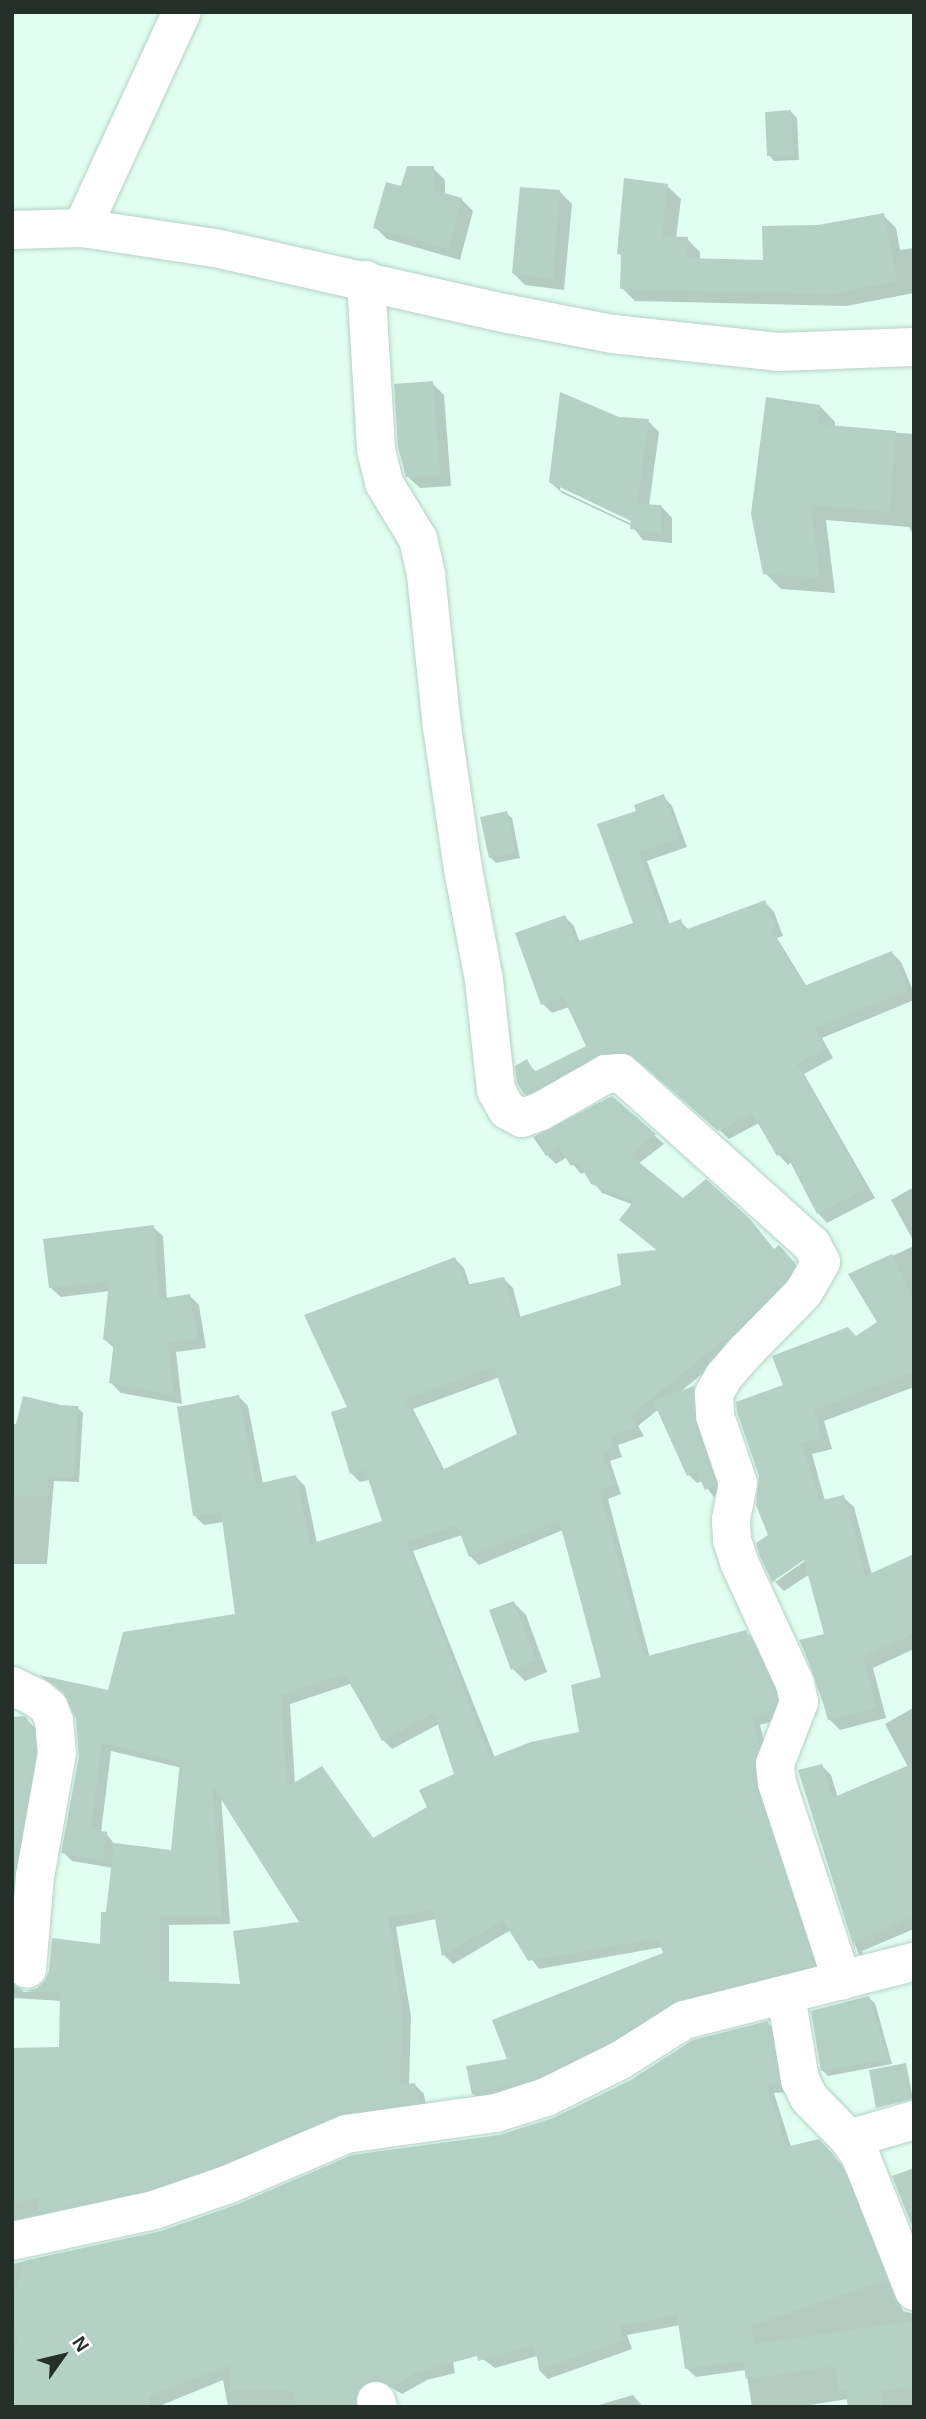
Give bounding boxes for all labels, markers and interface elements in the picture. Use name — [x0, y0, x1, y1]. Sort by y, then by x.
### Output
north arrow — [28, 2321, 98, 2391]
text: N — [68, 2332, 93, 2356]

